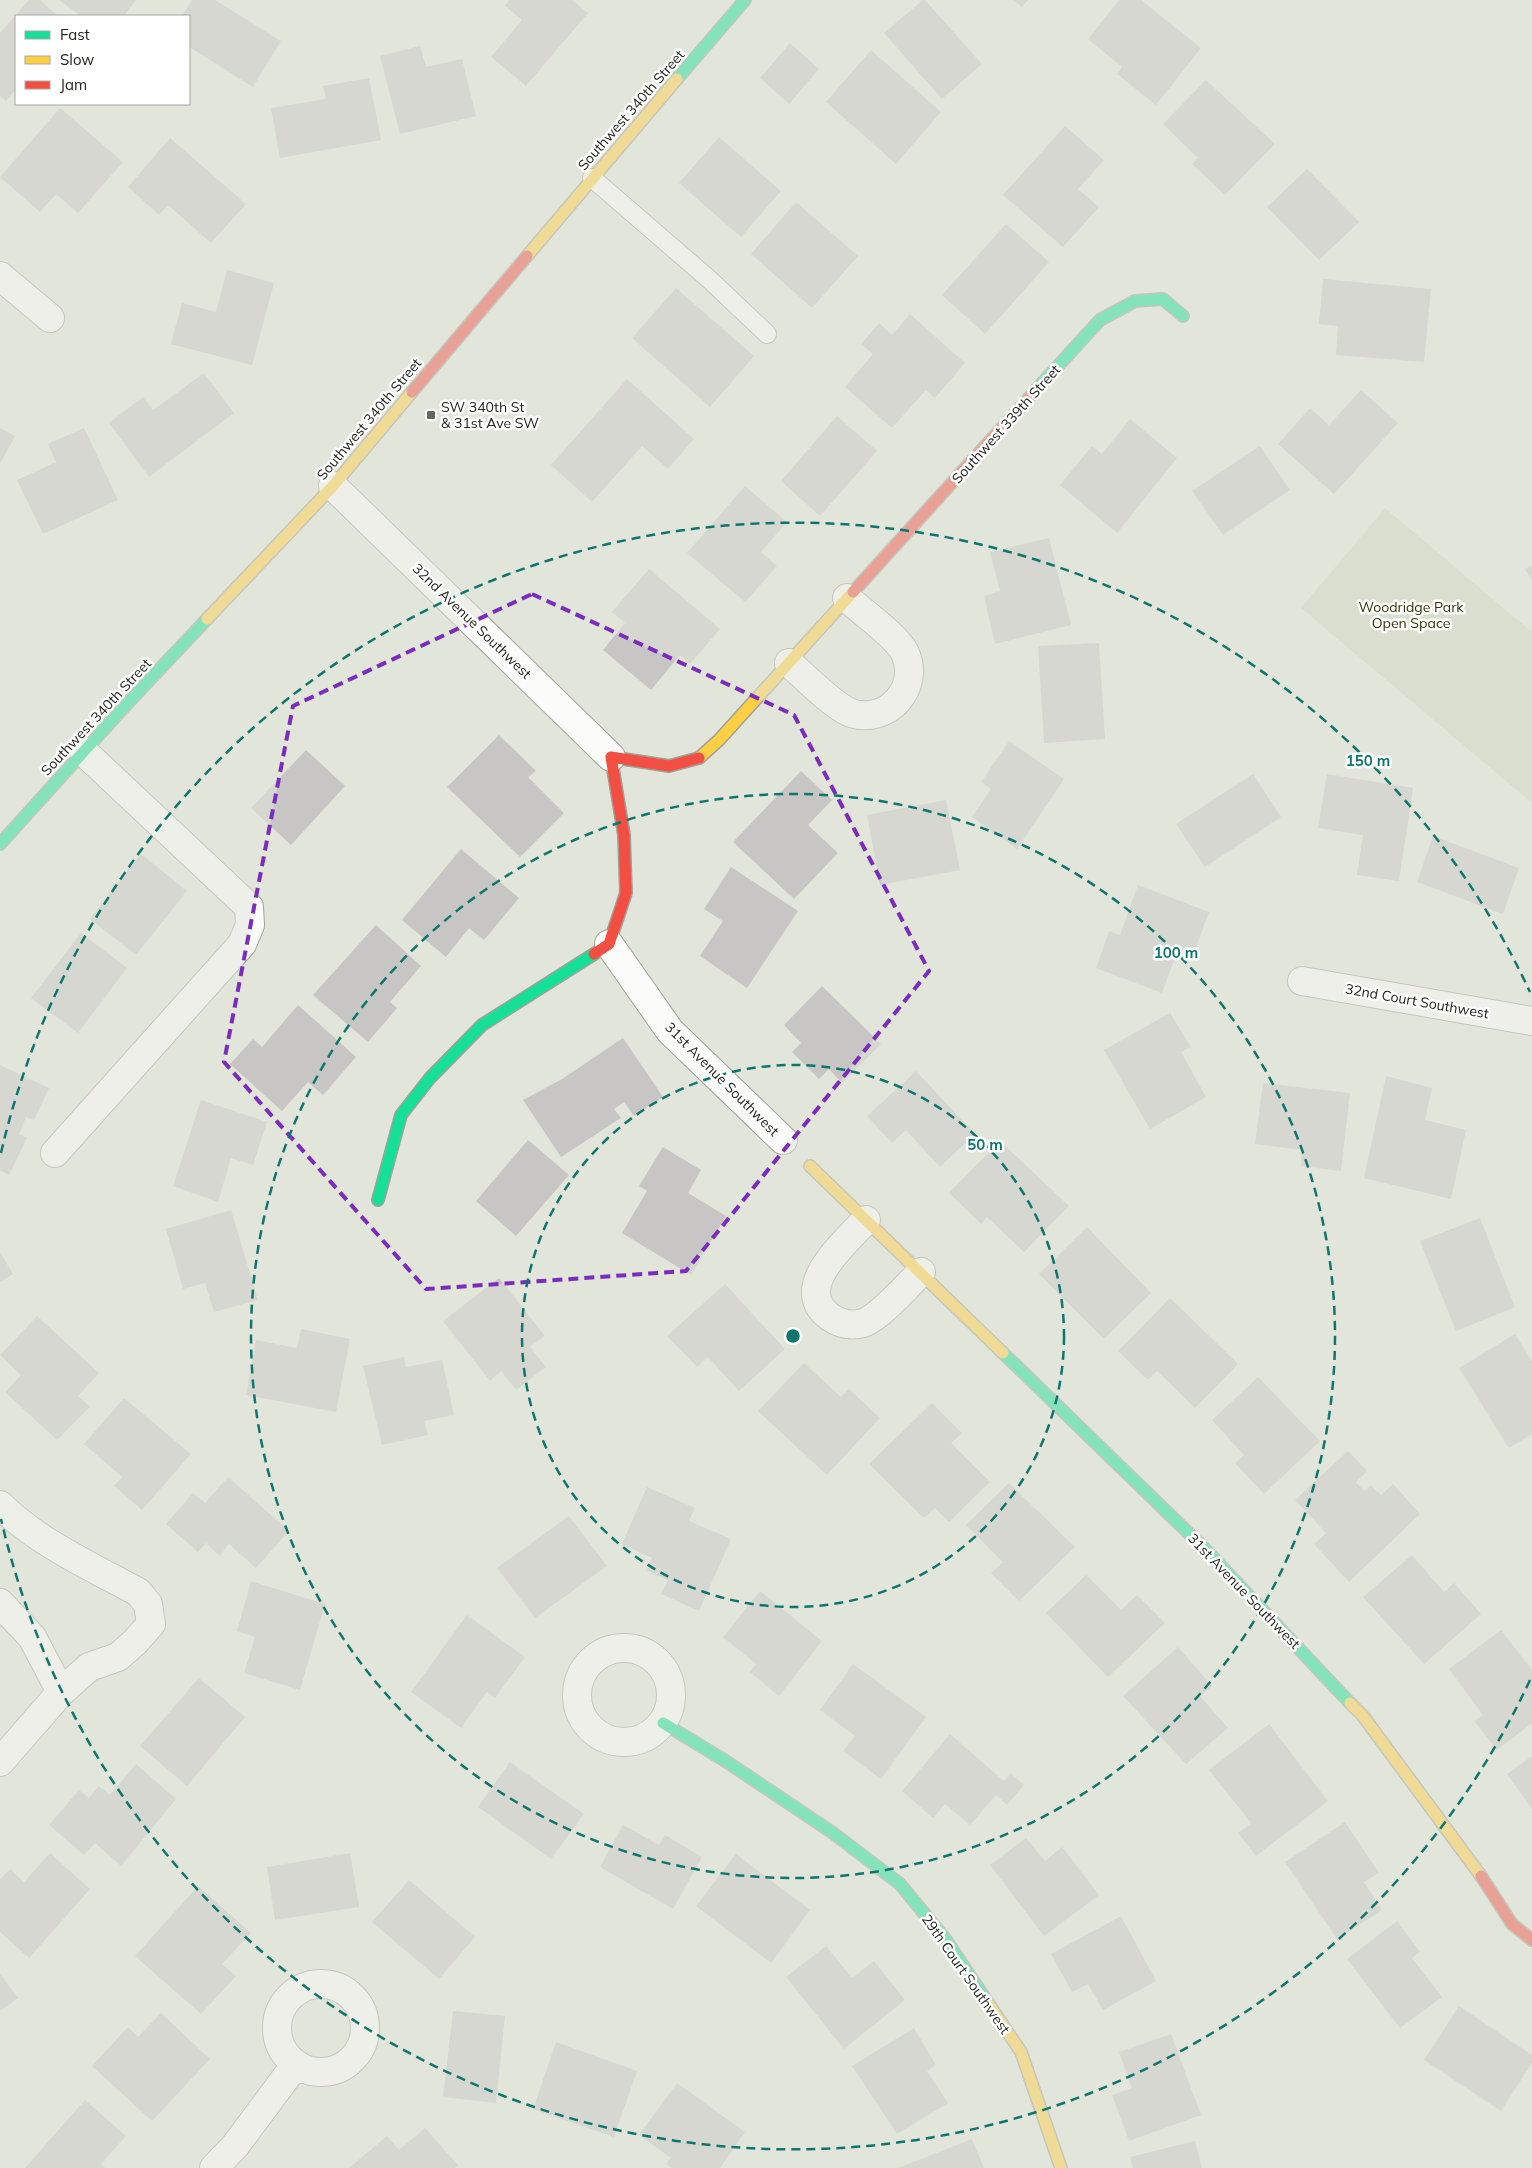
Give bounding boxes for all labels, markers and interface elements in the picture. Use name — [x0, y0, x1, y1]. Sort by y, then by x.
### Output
legend — [15, 15, 190, 105]
text: Fast — [60, 25, 90, 44]
street label: Southwest 340th Street — [574, 46, 688, 174]
text: Slow — [60, 50, 94, 69]
text: Jam — [60, 75, 87, 94]
street label: Southwest 340th Street — [313, 354, 425, 484]
street label: Southwest 339th Street — [948, 361, 1064, 487]
place label: SW 340th St & 31st Ave SW — [441, 398, 539, 432]
marker: SW 340th St & 31st Ave SW — [425, 409, 437, 421]
street label: 32nd Avenue Southwest — [409, 559, 535, 683]
park label: Woodridge Park Open Space — [1358, 598, 1464, 632]
street label: Southwest 340th Street — [37, 655, 155, 779]
text: 150 m — [1346, 751, 1390, 770]
text: 100 m — [1154, 943, 1198, 962]
street label: 32nd Court Southwest — [1344, 980, 1490, 1023]
street label: 31st Avenue Southwest — [661, 1018, 783, 1140]
text: 50 m — [967, 1135, 1003, 1154]
centre of rings — [784, 1327, 802, 1345]
street label: 31st Avenue Southwest — [1184, 1529, 1304, 1653]
street label: 29th Court Southwest — [918, 1911, 1014, 2037]

